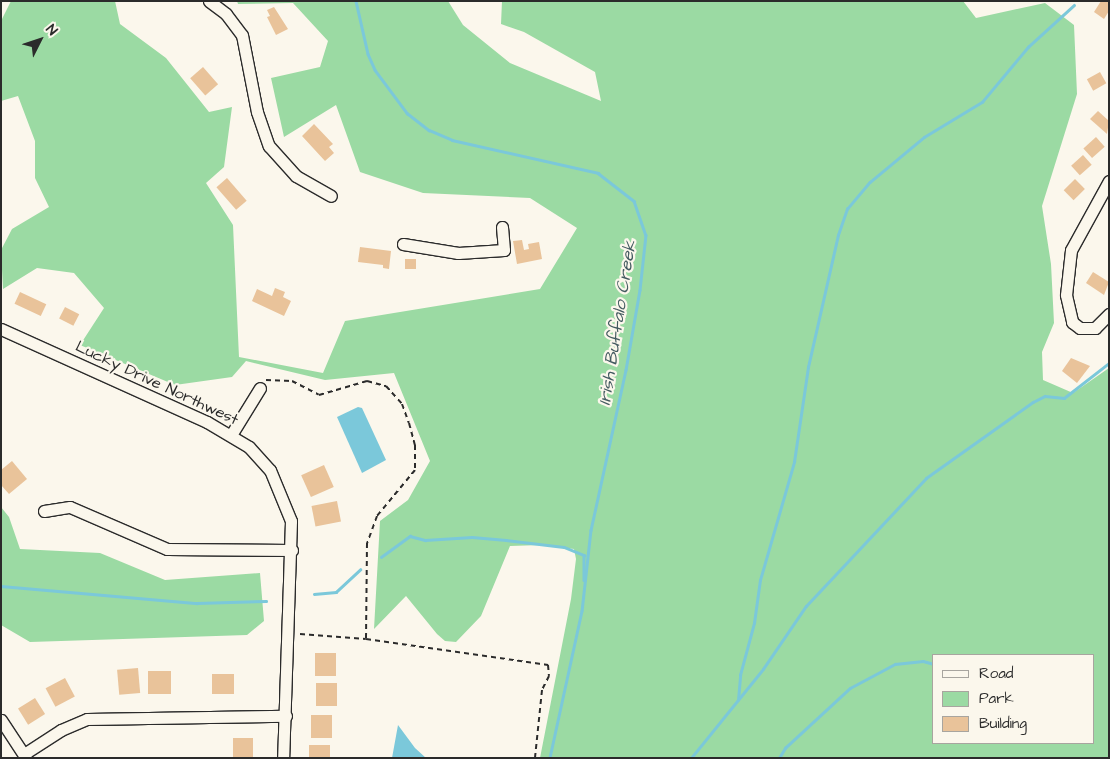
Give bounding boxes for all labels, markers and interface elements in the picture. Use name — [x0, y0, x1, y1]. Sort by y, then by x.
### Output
north arrow — [15, 15, 65, 65]
text: N — [41, 20, 62, 40]
water label: Irish Buffalo Creek — [594, 239, 642, 407]
street label: Lucky Drive Northwest — [72, 337, 242, 429]
legend — [932, 654, 1095, 744]
text: Road — [979, 663, 1013, 684]
text: Park — [979, 688, 1014, 709]
text: Building — [979, 713, 1027, 734]

